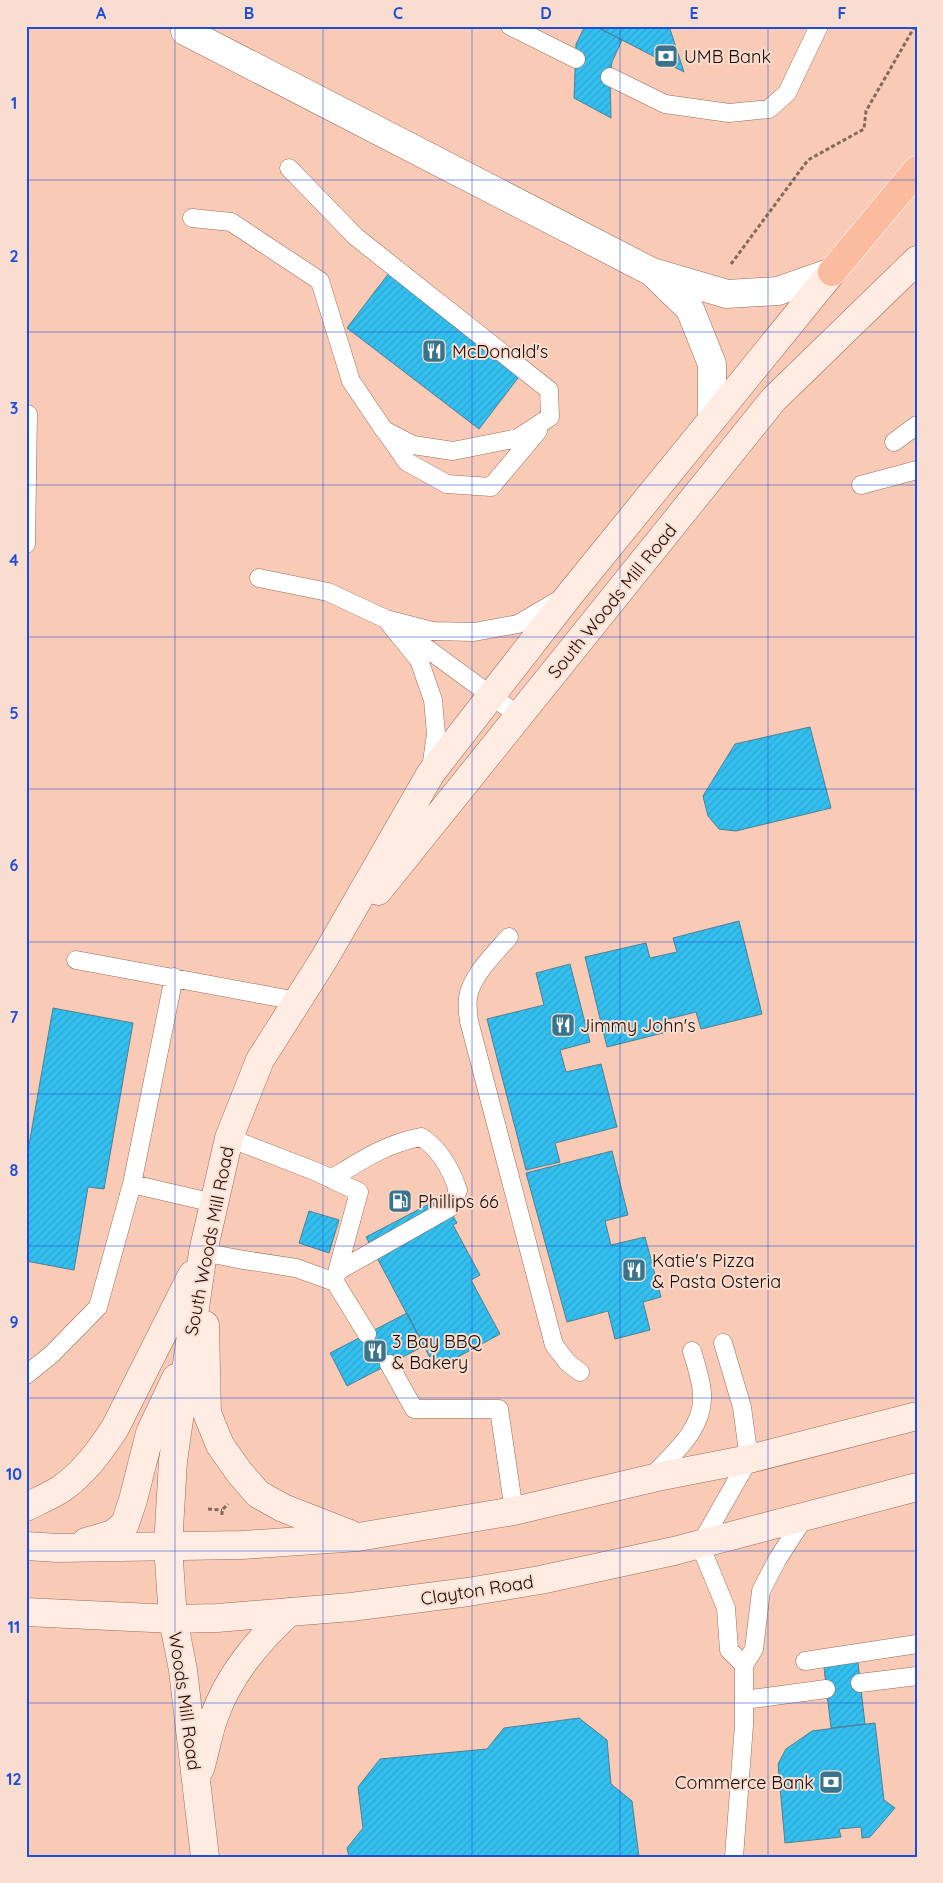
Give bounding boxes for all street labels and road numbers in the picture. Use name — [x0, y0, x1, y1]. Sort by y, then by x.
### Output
street label: South Woods Mill Road — [543, 519, 681, 683]
street label: South Woods Mill Road — [179, 1144, 239, 1338]
street label: Clayton Road — [419, 1570, 535, 1610]
street label: Woods Mill Road — [164, 1630, 206, 1772]

